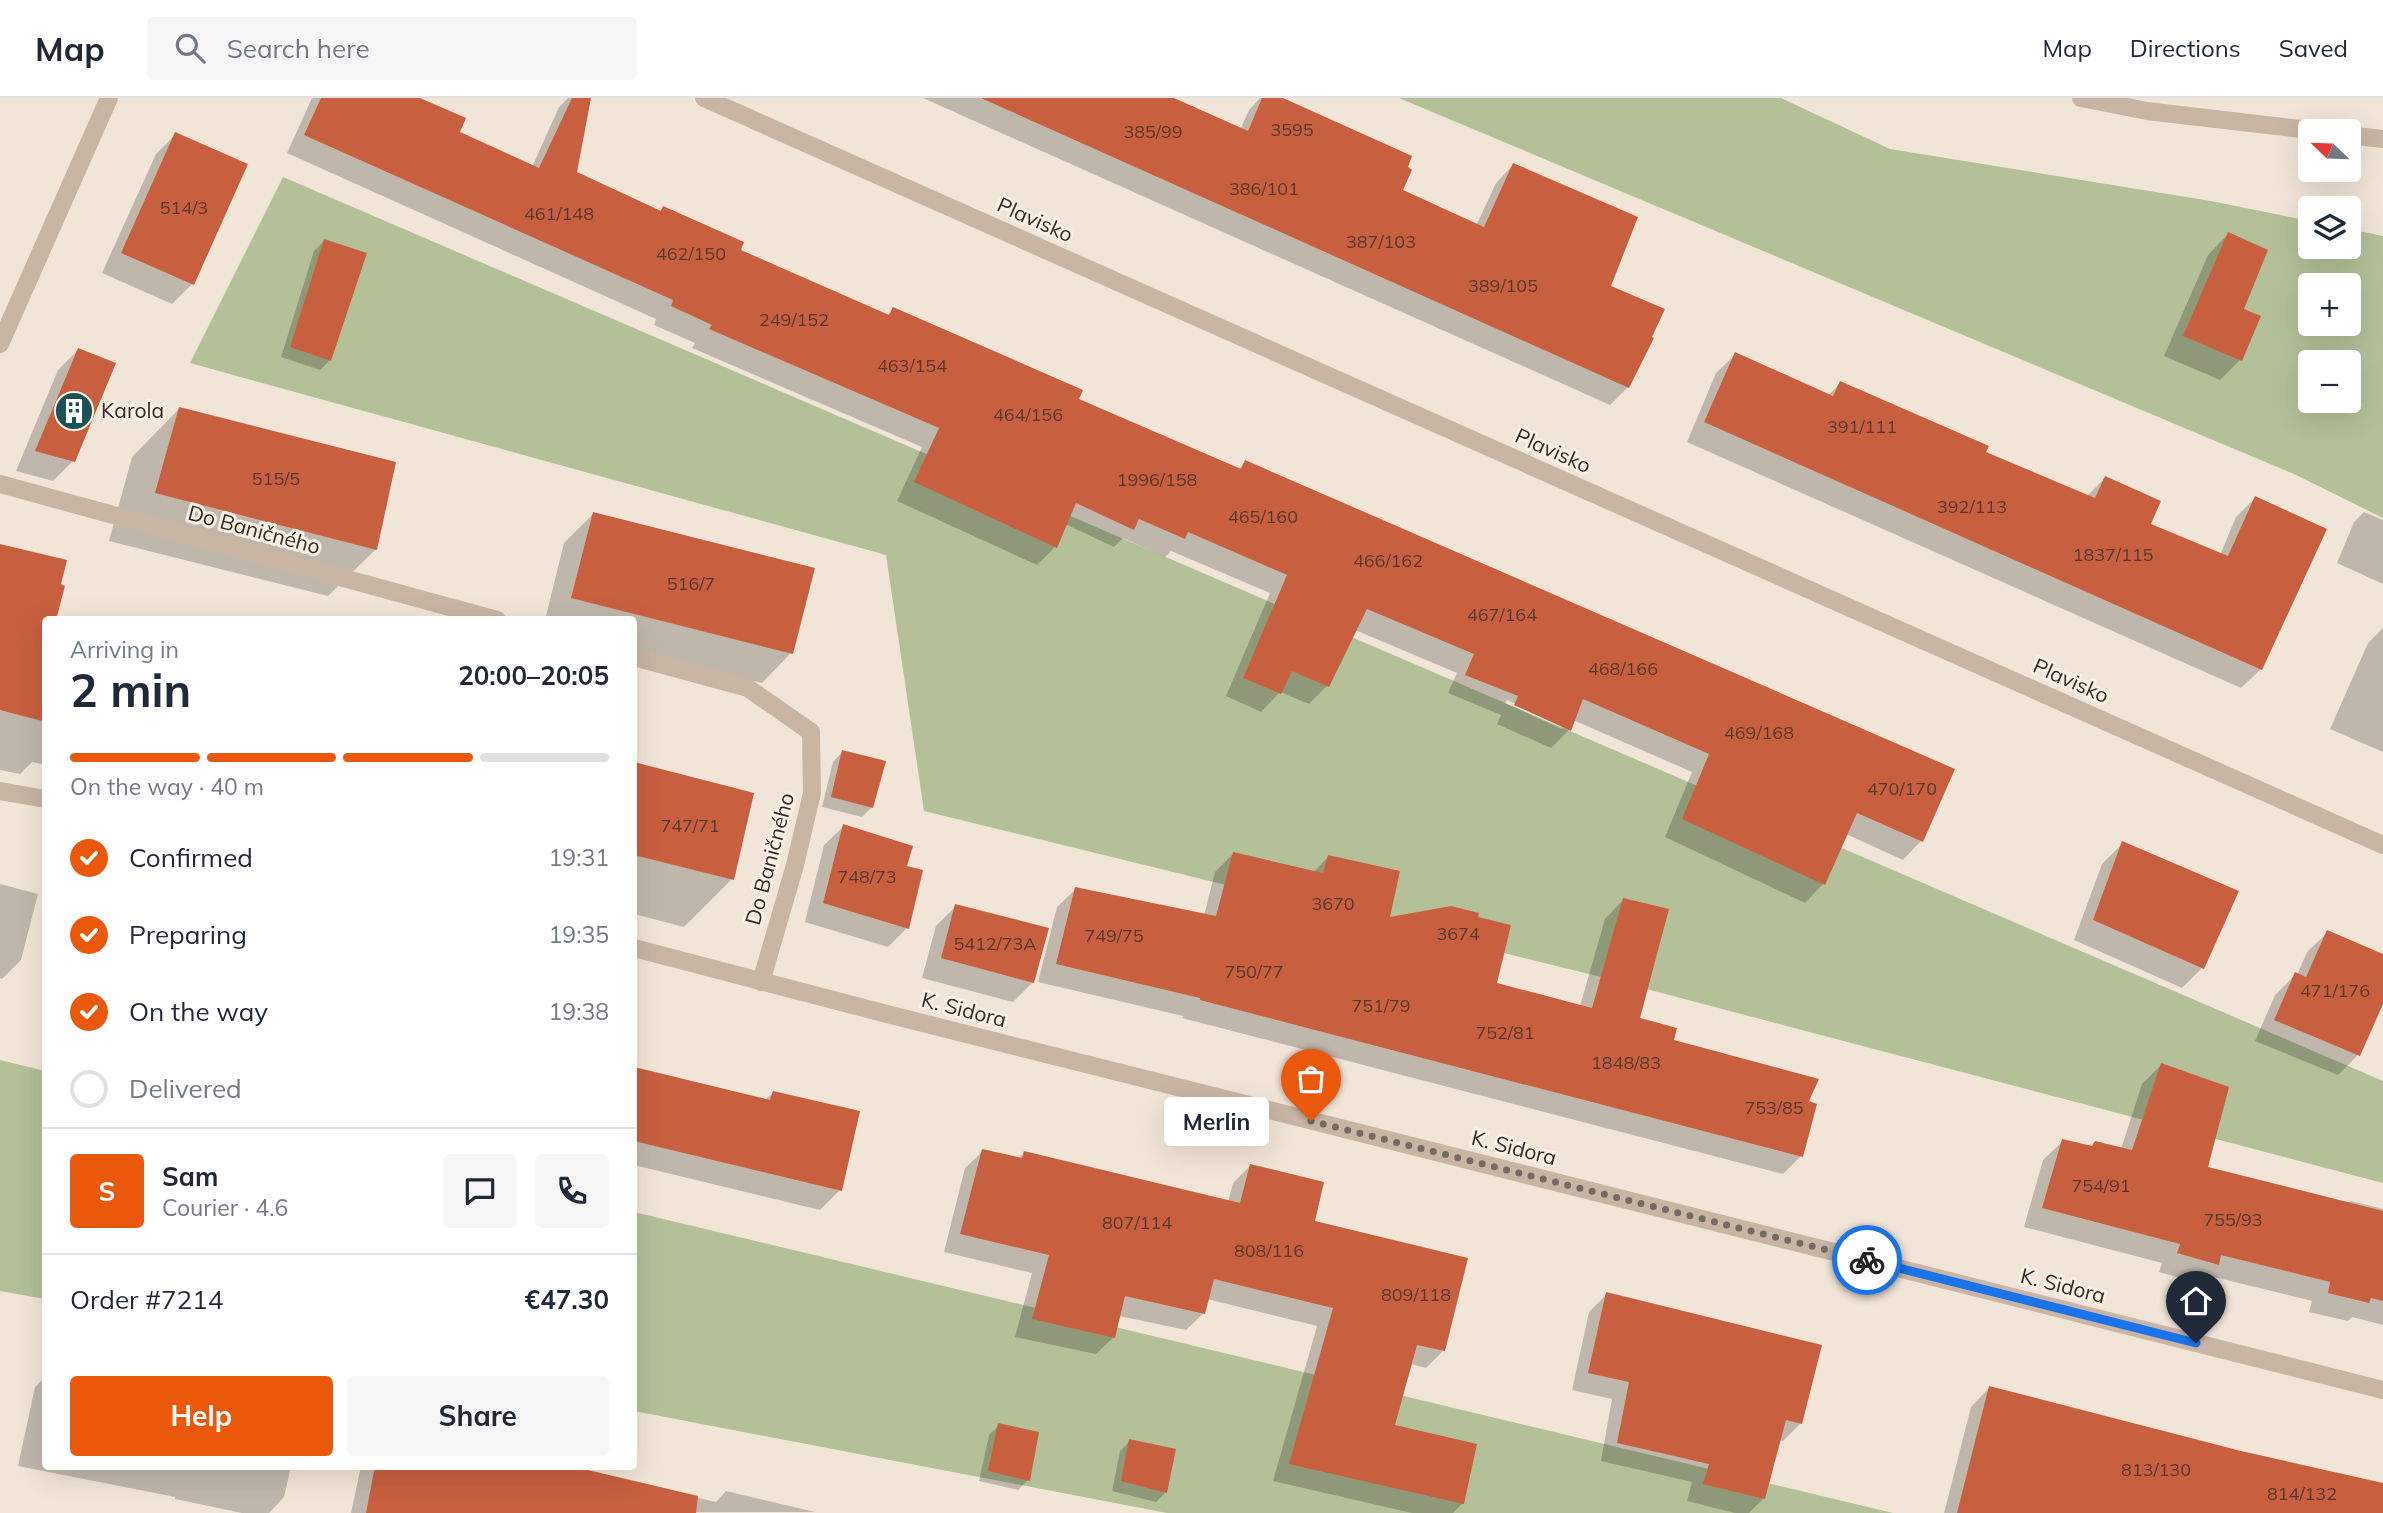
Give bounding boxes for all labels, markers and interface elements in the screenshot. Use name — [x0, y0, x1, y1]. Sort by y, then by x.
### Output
search box — [147, 17, 637, 80]
text: Map — [35, 28, 105, 69]
icon: search — [171, 29, 209, 67]
text: Search here — [227, 32, 370, 65]
text: Map — [2042, 33, 2092, 63]
text: Directions — [2130, 33, 2241, 63]
text: Saved — [2279, 33, 2348, 63]
house number: 3595 — [1270, 118, 1314, 141]
north arrow — [2298, 119, 2361, 182]
map controls — [2298, 119, 2361, 413]
house number: 385/99 — [1123, 120, 1183, 143]
house number: 386/101 — [1229, 177, 1299, 200]
street label: Plavisko — [993, 191, 1077, 247]
house number: 514/3 — [160, 196, 208, 219]
button: layers — [2298, 196, 2361, 259]
house number: 461/148 — [524, 202, 594, 225]
house number: 387/103 — [1346, 230, 1416, 253]
house number: 462/150 — [656, 242, 726, 265]
button: + — [2298, 273, 2361, 336]
house number: 389/105 — [1468, 274, 1538, 297]
house number: 249/152 — [759, 308, 829, 331]
button: − — [2298, 350, 2361, 413]
house number: 463/154 — [877, 354, 947, 377]
building icon: Karola — [53, 390, 95, 432]
place label: Karola — [101, 397, 164, 423]
house number: 464/156 — [993, 403, 1063, 426]
house number: 391/111 — [1827, 415, 1897, 438]
street label: Plavisko — [1511, 422, 1595, 478]
house number: 515/5 — [252, 467, 300, 490]
house number: 1996/158 — [1117, 468, 1197, 491]
house number: 392/113 — [1937, 495, 2007, 518]
street label: Do Baničného — [185, 499, 323, 559]
house number: 465/160 — [1228, 505, 1298, 528]
house number: 1837/115 — [2073, 543, 2154, 566]
house number: 466/162 — [1353, 549, 1423, 572]
house number: 516/7 — [667, 572, 715, 595]
house number: 467/164 — [1467, 603, 1537, 626]
text: Arriving in — [70, 635, 179, 664]
street label: Plavisko — [2029, 652, 2113, 708]
house number: 468/166 — [1588, 657, 1658, 680]
text: 20:00–20:05 — [458, 659, 609, 692]
text: 2 min — [70, 661, 191, 719]
house number: 469/168 — [1724, 721, 1794, 744]
text: On the way · 40 m — [70, 772, 264, 801]
house number: 470/170 — [1867, 777, 1937, 800]
street label: Do Baničného — [739, 790, 799, 928]
house number: 747/71 — [660, 814, 720, 837]
icon: check — [70, 839, 108, 877]
text: Confirmed — [129, 841, 253, 874]
text: 19:31 — [549, 843, 609, 872]
house number: 748/73 — [837, 865, 897, 888]
house number: 3670 — [1311, 892, 1355, 915]
icon: check — [70, 916, 108, 954]
text: Preparing — [129, 918, 247, 951]
text: 19:35 — [549, 920, 609, 949]
house number: 3674 — [1436, 922, 1480, 945]
house number: 749/75 — [1084, 924, 1144, 947]
house number: 5412/73A — [953, 932, 1037, 955]
house number: 750/77 — [1224, 960, 1284, 983]
house number: 471/176 — [2300, 979, 2370, 1002]
street label: K. Sidora — [919, 986, 1009, 1032]
icon: check — [70, 993, 108, 1031]
house number: 751/79 — [1351, 994, 1411, 1017]
text: On the way — [129, 995, 268, 1028]
text: 19:38 — [549, 997, 609, 1026]
house number: 752/81 — [1475, 1021, 1535, 1044]
pin — [1281, 1049, 1341, 1121]
house number: 1848/83 — [1591, 1051, 1661, 1074]
icon: bag — [1292, 1060, 1330, 1098]
text: Delivered — [129, 1072, 242, 1105]
callout: Merlin — [1164, 1096, 1269, 1146]
house number: 753/85 — [1744, 1096, 1804, 1119]
text: Merlin — [1183, 1107, 1250, 1136]
street label: K. Sidora — [1469, 1124, 1559, 1170]
button: chat — [443, 1154, 517, 1228]
button: phone — [535, 1154, 609, 1228]
text: Sam — [162, 1160, 218, 1193]
house number: 754/91 — [2071, 1174, 2131, 1197]
text: S — [99, 1175, 115, 1208]
text: Courier · 4.6 — [162, 1193, 288, 1222]
house number: 755/93 — [2203, 1208, 2263, 1231]
house number: 807/114 — [1102, 1211, 1172, 1234]
courier — [1832, 1225, 1902, 1295]
house number: 808/116 — [1234, 1239, 1304, 1262]
icon: bike — [1848, 1241, 1886, 1279]
street label: K. Sidora — [2018, 1262, 2108, 1308]
pin — [2166, 1271, 2226, 1343]
icon: home — [2177, 1282, 2215, 1320]
text: Order #7214 — [70, 1283, 223, 1316]
text: €47.30 — [525, 1283, 609, 1316]
house number: 809/118 — [1381, 1283, 1451, 1306]
button: Help — [70, 1376, 333, 1456]
button: Share — [347, 1376, 609, 1456]
house number: 813/130 — [2121, 1458, 2191, 1481]
house number: 814/132 — [2267, 1482, 2337, 1505]

